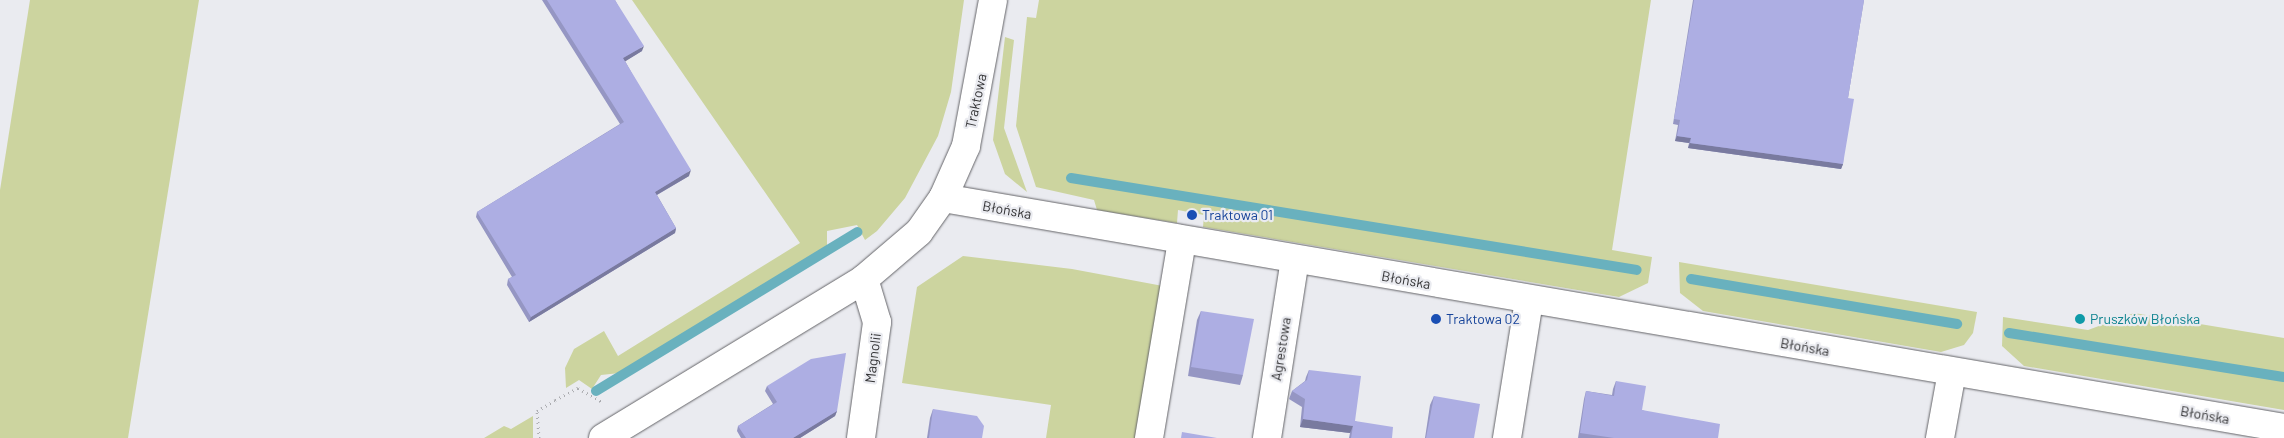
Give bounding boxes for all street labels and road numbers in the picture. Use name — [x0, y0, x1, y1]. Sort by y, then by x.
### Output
street label: Traktowa — [962, 72, 990, 130]
street label: Błońska — [981, 197, 1033, 223]
street label: Błońska — [1380, 267, 1432, 293]
street label: Agrestowa — [1268, 316, 1294, 382]
street label: Magnolii — [862, 332, 884, 384]
street label: Błońska — [1779, 334, 1831, 360]
street label: Błońska — [2179, 402, 2231, 428]

